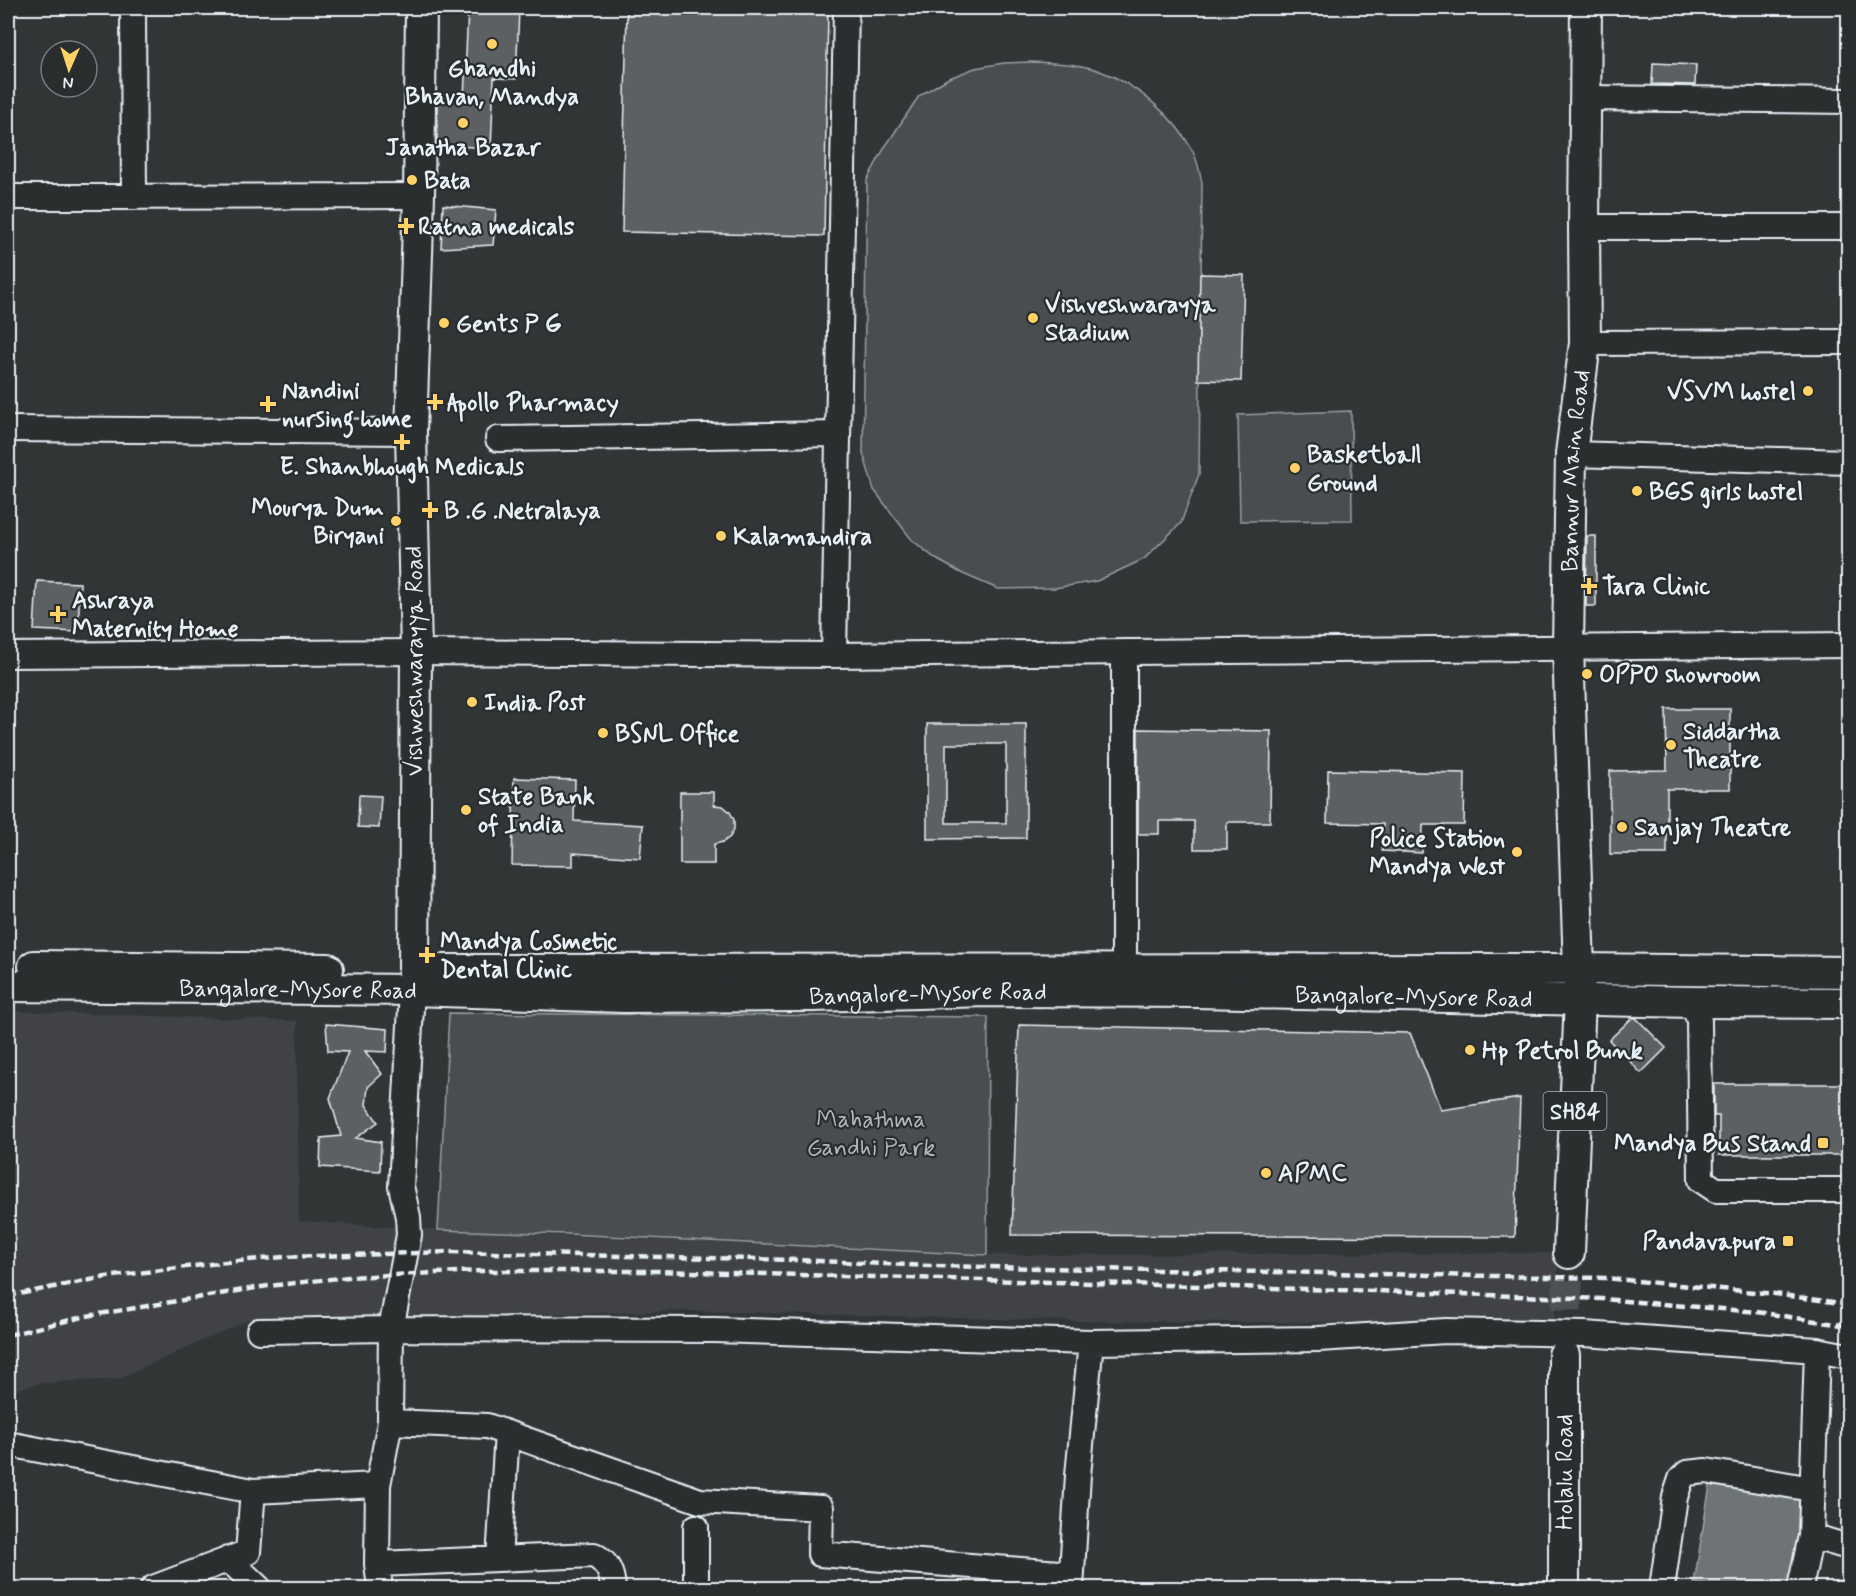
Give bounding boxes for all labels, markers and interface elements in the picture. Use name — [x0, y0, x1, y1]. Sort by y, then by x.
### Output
marker: Ghandhi Bhavan, Mandya — [485, 37, 499, 51]
north arrow — [39, 39, 99, 99]
place label: Ghandhi Bhavan, Mandya — [405, 54, 579, 113]
text: N — [62, 72, 74, 93]
marker: Janatha Bazar — [456, 116, 470, 130]
place label: Janatha Bazar — [385, 133, 541, 164]
place label: Bata — [424, 166, 471, 197]
marker: Bata — [405, 173, 419, 187]
place label: Ratna medicals — [418, 212, 575, 243]
marker: Ratna medicals — [399, 219, 413, 233]
place label: Vishveshwarayya Stadium — [1045, 290, 1216, 349]
place label: Gents P G — [456, 309, 562, 340]
marker: Vishveshwarayya Stadium — [1026, 311, 1040, 325]
marker: Gents P G — [437, 316, 451, 330]
street label: Bannur Main Road — [1555, 368, 1598, 572]
place label: Nandini nursing home — [282, 376, 413, 438]
place label: VSVM hostel — [1667, 377, 1796, 408]
marker: VSVM hostel — [1801, 384, 1815, 398]
place label: Apollo Pharmacy — [447, 388, 619, 422]
marker: Nandini nursing home — [259, 395, 277, 413]
marker: Apollo Pharmacy — [428, 395, 442, 409]
marker: E. Shanbhough Medicals — [395, 435, 409, 449]
place label: Basketball Ground — [1307, 440, 1421, 499]
place label: E. Shanbhough Medicals — [280, 452, 525, 484]
marker: Basketball Ground — [1288, 461, 1302, 475]
place label: BGS girls hostel — [1649, 477, 1803, 509]
marker: BGS girls hostel — [1630, 484, 1644, 498]
place label: Mourya Dum Biryani — [251, 493, 384, 552]
place label: B .G .Netralaya — [444, 496, 601, 527]
marker: B .G .Netralaya — [421, 501, 439, 519]
marker: Mourya Dum Biryani — [389, 514, 403, 528]
place label: Kalamandira — [733, 522, 872, 553]
marker: Kalamandira — [714, 529, 728, 543]
street label: Vishweshwarayya Road — [400, 546, 431, 776]
place label: Tara Clinic — [1602, 572, 1710, 603]
marker: Tara Clinic — [1580, 577, 1598, 595]
place label: Ashraya Maternity Home — [72, 586, 239, 645]
marker: Ashraya Maternity Home — [49, 605, 67, 623]
place label: OPPO showroom — [1599, 660, 1761, 691]
marker: OPPO showroom — [1580, 667, 1594, 681]
place label: India Post — [484, 688, 586, 719]
marker: India Post — [465, 695, 479, 709]
place label: Siddartha Theatre — [1683, 717, 1781, 776]
place label: BSNL Office — [615, 719, 740, 750]
marker: BSNL Office — [596, 726, 610, 740]
marker: Siddartha Theatre — [1664, 738, 1678, 752]
place label: State Bank of India — [478, 782, 595, 841]
marker: State Bank of India — [459, 803, 473, 817]
place label: Sanjay Theatre — [1634, 813, 1792, 845]
marker: Sanjay Theatre — [1615, 820, 1629, 834]
place label: Police Station Mandya West — [1369, 824, 1505, 883]
marker: Police Station Mandya West — [1510, 845, 1524, 859]
place label: Mandya Cosmetic Dental Clinic — [440, 927, 617, 986]
marker: Mandya Cosmetic Dental Clinic — [418, 946, 436, 964]
street label: Bangalore-Mysore Road — [179, 974, 417, 1007]
street label: Bangalore-Mysore Road — [809, 977, 1047, 1014]
street label: Bangalore-Mysore Road — [1294, 980, 1533, 1016]
place label: Hp Petrol Bunk — [1482, 1036, 1643, 1067]
marker: Hp Petrol Bunk — [1463, 1043, 1477, 1057]
road number: SH84 — [1544, 1092, 1606, 1130]
park label: Mahathma Gandhi Park — [807, 1105, 935, 1164]
place label: Mandya Bus Stand — [1614, 1129, 1811, 1160]
marker: Mandya Bus Stand — [1816, 1136, 1830, 1150]
place label: APMC — [1278, 1159, 1347, 1190]
marker: APMC — [1259, 1166, 1273, 1180]
place label: Pandavapura — [1643, 1227, 1776, 1258]
marker: Pandavapura — [1781, 1234, 1795, 1248]
street label: Holalu Road — [1550, 1414, 1581, 1530]

